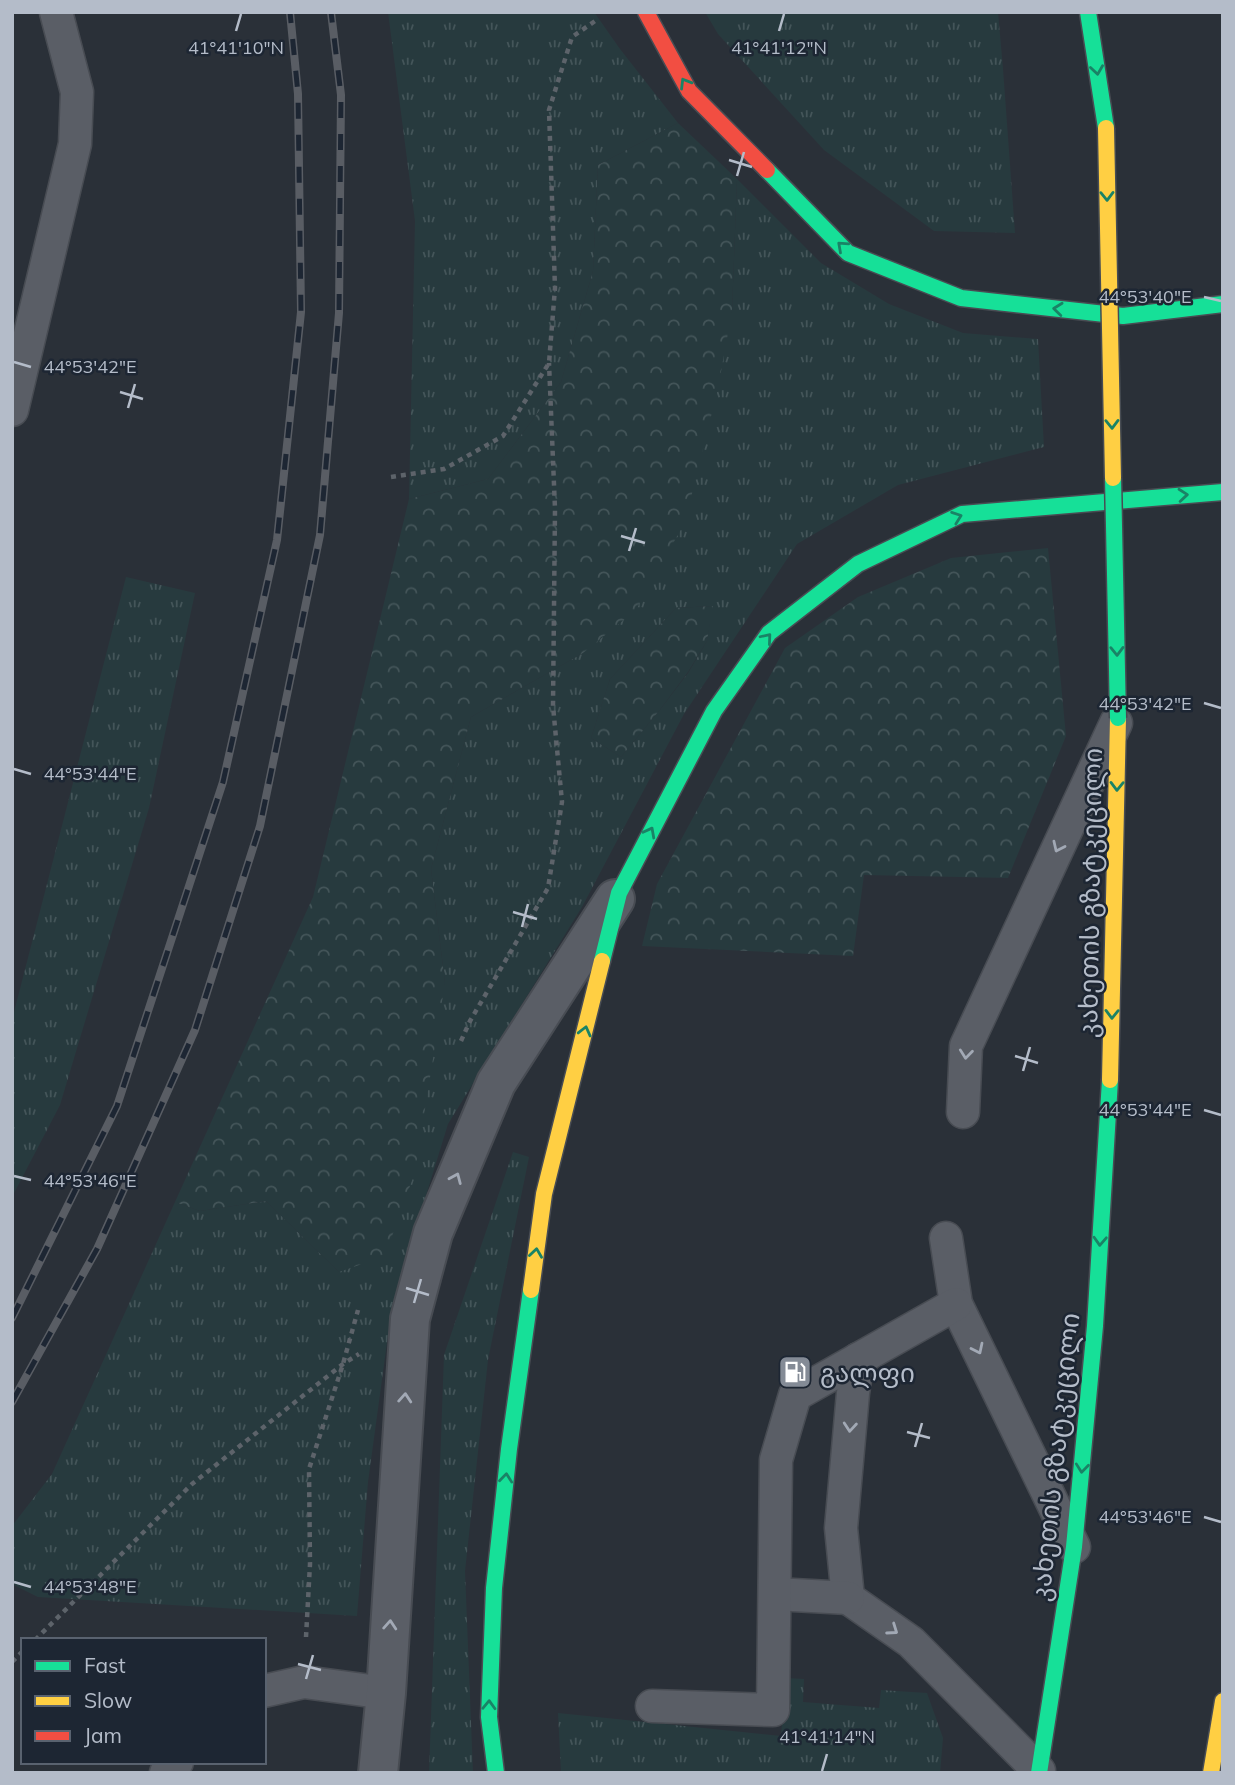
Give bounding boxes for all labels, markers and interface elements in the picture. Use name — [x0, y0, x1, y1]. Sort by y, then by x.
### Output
text: 41°41'10"N — [188, 36, 284, 59]
text: 41°41'12"N — [731, 36, 827, 59]
one-way arrow — [1089, 64, 1104, 76]
one-way arrow — [680, 77, 693, 90]
one-way arrow — [1099, 192, 1115, 202]
one-way arrow — [837, 242, 850, 254]
text: 44°53'40"E — [1098, 285, 1192, 308]
one-way arrow — [1052, 301, 1063, 316]
text: 44°53'42"E — [43, 355, 137, 378]
one-way arrow — [1104, 419, 1120, 430]
one-way arrow — [1178, 488, 1189, 503]
one-way arrow — [951, 512, 963, 526]
one-way arrow — [759, 633, 771, 646]
one-way arrow — [1109, 646, 1124, 657]
text: 44°53'42"E — [1098, 692, 1192, 715]
street label: კახეთის გზატკეცილი — [1071, 748, 1109, 1038]
text: 44°53'44"E — [43, 762, 137, 785]
one-way arrow — [1109, 782, 1125, 792]
one-way arrow — [642, 827, 656, 839]
one-way arrow — [1052, 840, 1066, 852]
one-way arrow — [1104, 1009, 1120, 1020]
one-way arrow — [577, 1025, 591, 1037]
one-way arrow — [959, 1049, 974, 1060]
text: 44°53'44"E — [1098, 1098, 1192, 1121]
text: 44°53'46"E — [43, 1169, 137, 1192]
one-way arrow — [448, 1173, 462, 1185]
one-way arrow — [1093, 1236, 1108, 1247]
one-way arrow — [528, 1247, 543, 1259]
street label: კახეთის გზატკეცილი — [1023, 1311, 1087, 1603]
one-way arrow — [969, 1342, 983, 1354]
fuel station icon: გალფი — [776, 1353, 814, 1391]
place label: გალფი — [820, 1356, 915, 1389]
one-way arrow — [397, 1392, 412, 1403]
one-way arrow — [843, 1422, 858, 1433]
one-way arrow — [1074, 1462, 1089, 1474]
one-way arrow — [498, 1472, 513, 1484]
text: 44°53'46"E — [1098, 1505, 1192, 1528]
text: 44°53'48"E — [43, 1575, 137, 1598]
one-way arrow — [382, 1619, 397, 1630]
one-way arrow — [885, 1622, 898, 1634]
legend — [21, 1638, 266, 1764]
text: Fast — [84, 1652, 126, 1678]
text: Slow — [84, 1687, 132, 1713]
one-way arrow — [482, 1699, 497, 1710]
text: Jam — [84, 1722, 122, 1748]
text: 41°41'14"N — [779, 1725, 875, 1748]

